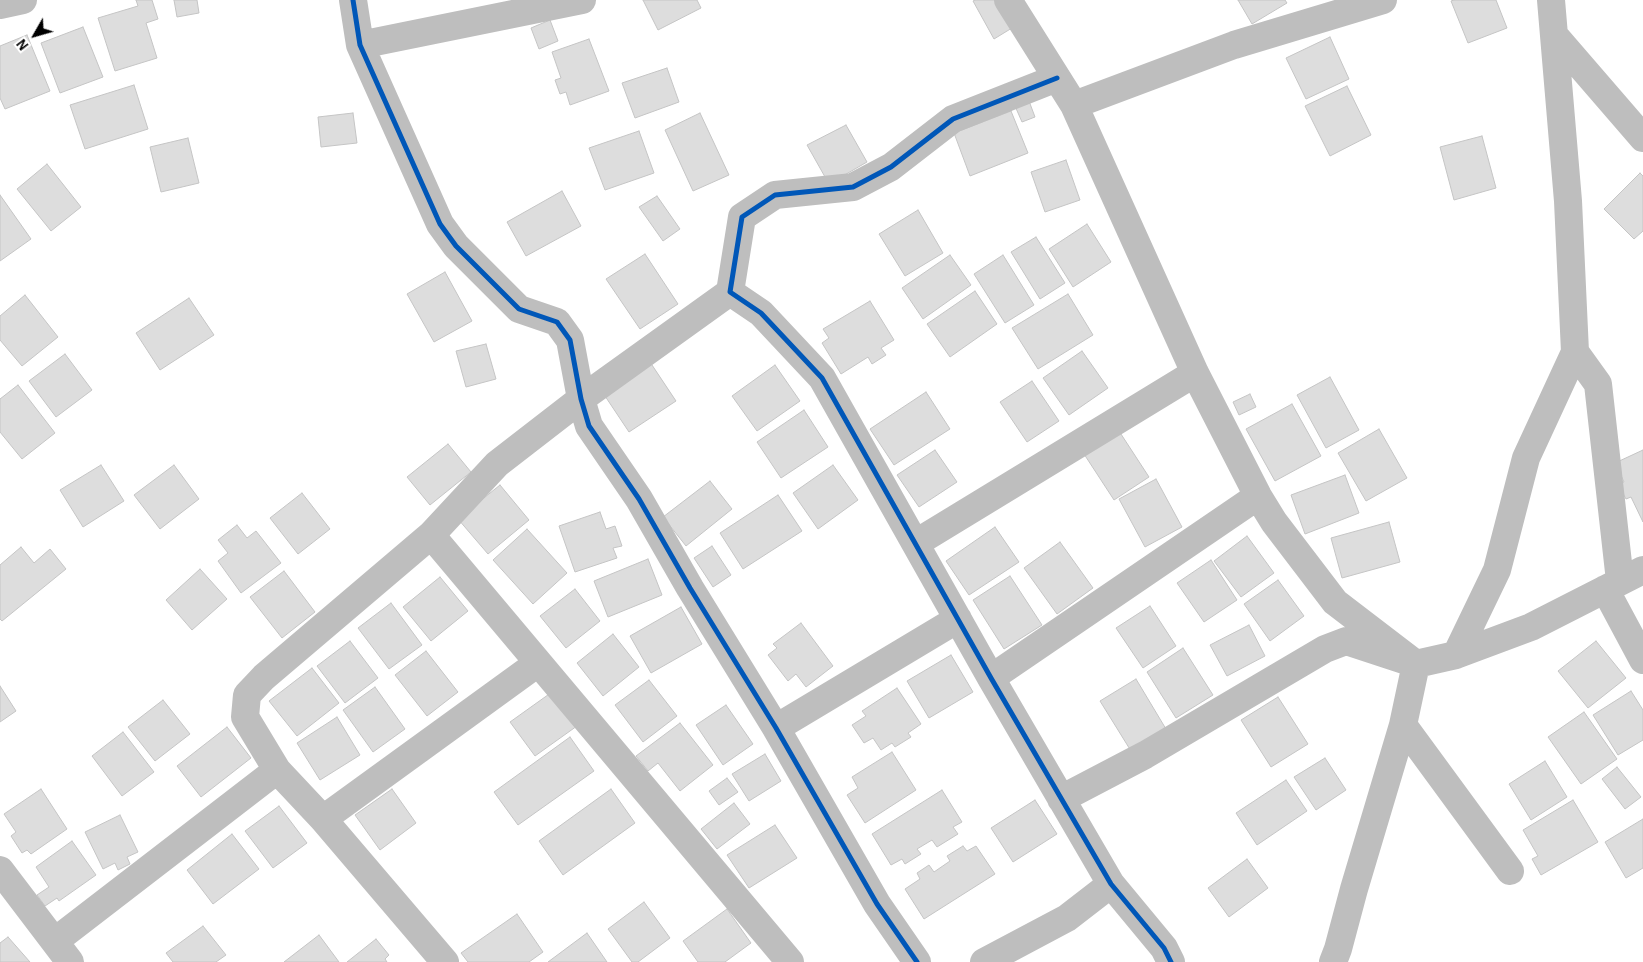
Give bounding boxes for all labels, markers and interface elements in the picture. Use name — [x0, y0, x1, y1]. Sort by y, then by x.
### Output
north arrow — [10, 10, 60, 60]
text: N — [15, 36, 32, 52]

